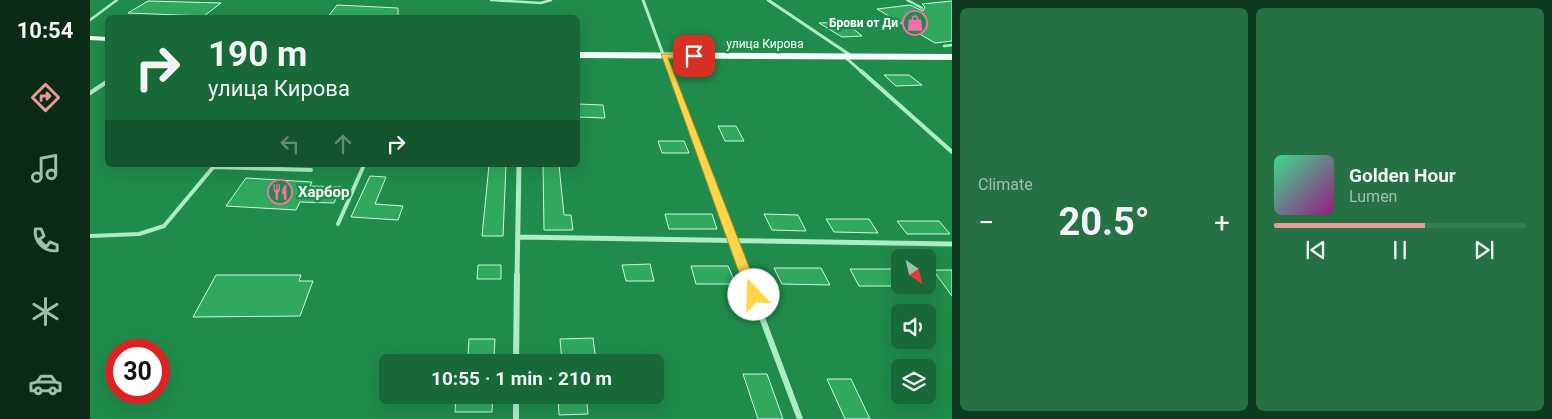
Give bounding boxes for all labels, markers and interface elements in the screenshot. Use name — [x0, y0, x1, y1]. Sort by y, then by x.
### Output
shop icon: Брови от Ди — [902, 10, 928, 36]
place label: Брови от Ди — [829, 16, 898, 30]
text: 10:54 — [17, 18, 73, 43]
text: 190 m — [208, 34, 307, 75]
icon: right — [125, 35, 190, 100]
pin — [673, 35, 715, 77]
street label: улица Кирова — [726, 37, 804, 51]
icon: arrive — [680, 42, 708, 70]
text: улица Кирова — [208, 76, 350, 101]
icon: directions — [28, 80, 63, 115]
icon: left — [276, 130, 304, 158]
icon: ahead — [329, 130, 357, 158]
icon: right — [382, 130, 410, 158]
icon: music — [28, 151, 63, 186]
text: Golden Hour — [1349, 164, 1456, 187]
text: Climate — [978, 175, 1033, 194]
restaurant icon: Харбор — [267, 179, 293, 205]
place label: Харбор — [298, 183, 349, 201]
text: Lumen — [1349, 187, 1397, 206]
text: 20.5° — [1058, 200, 1150, 244]
text: − — [978, 206, 994, 239]
text: + — [1214, 206, 1230, 239]
icon: phone — [28, 223, 63, 258]
icon: previous — [1302, 236, 1330, 264]
icon: pause — [1386, 236, 1414, 264]
icon: next — [1470, 236, 1498, 264]
north arrow — [891, 249, 936, 294]
map controls — [891, 249, 936, 404]
position arrow — [727, 268, 779, 320]
icon: climate — [28, 294, 63, 329]
button: sound — [891, 304, 936, 349]
speed limit sign: 30 — [105, 339, 170, 404]
button: layers — [891, 359, 936, 404]
icon: car — [28, 366, 63, 401]
text: 10:55 · 1 min · 210 m — [431, 367, 612, 390]

